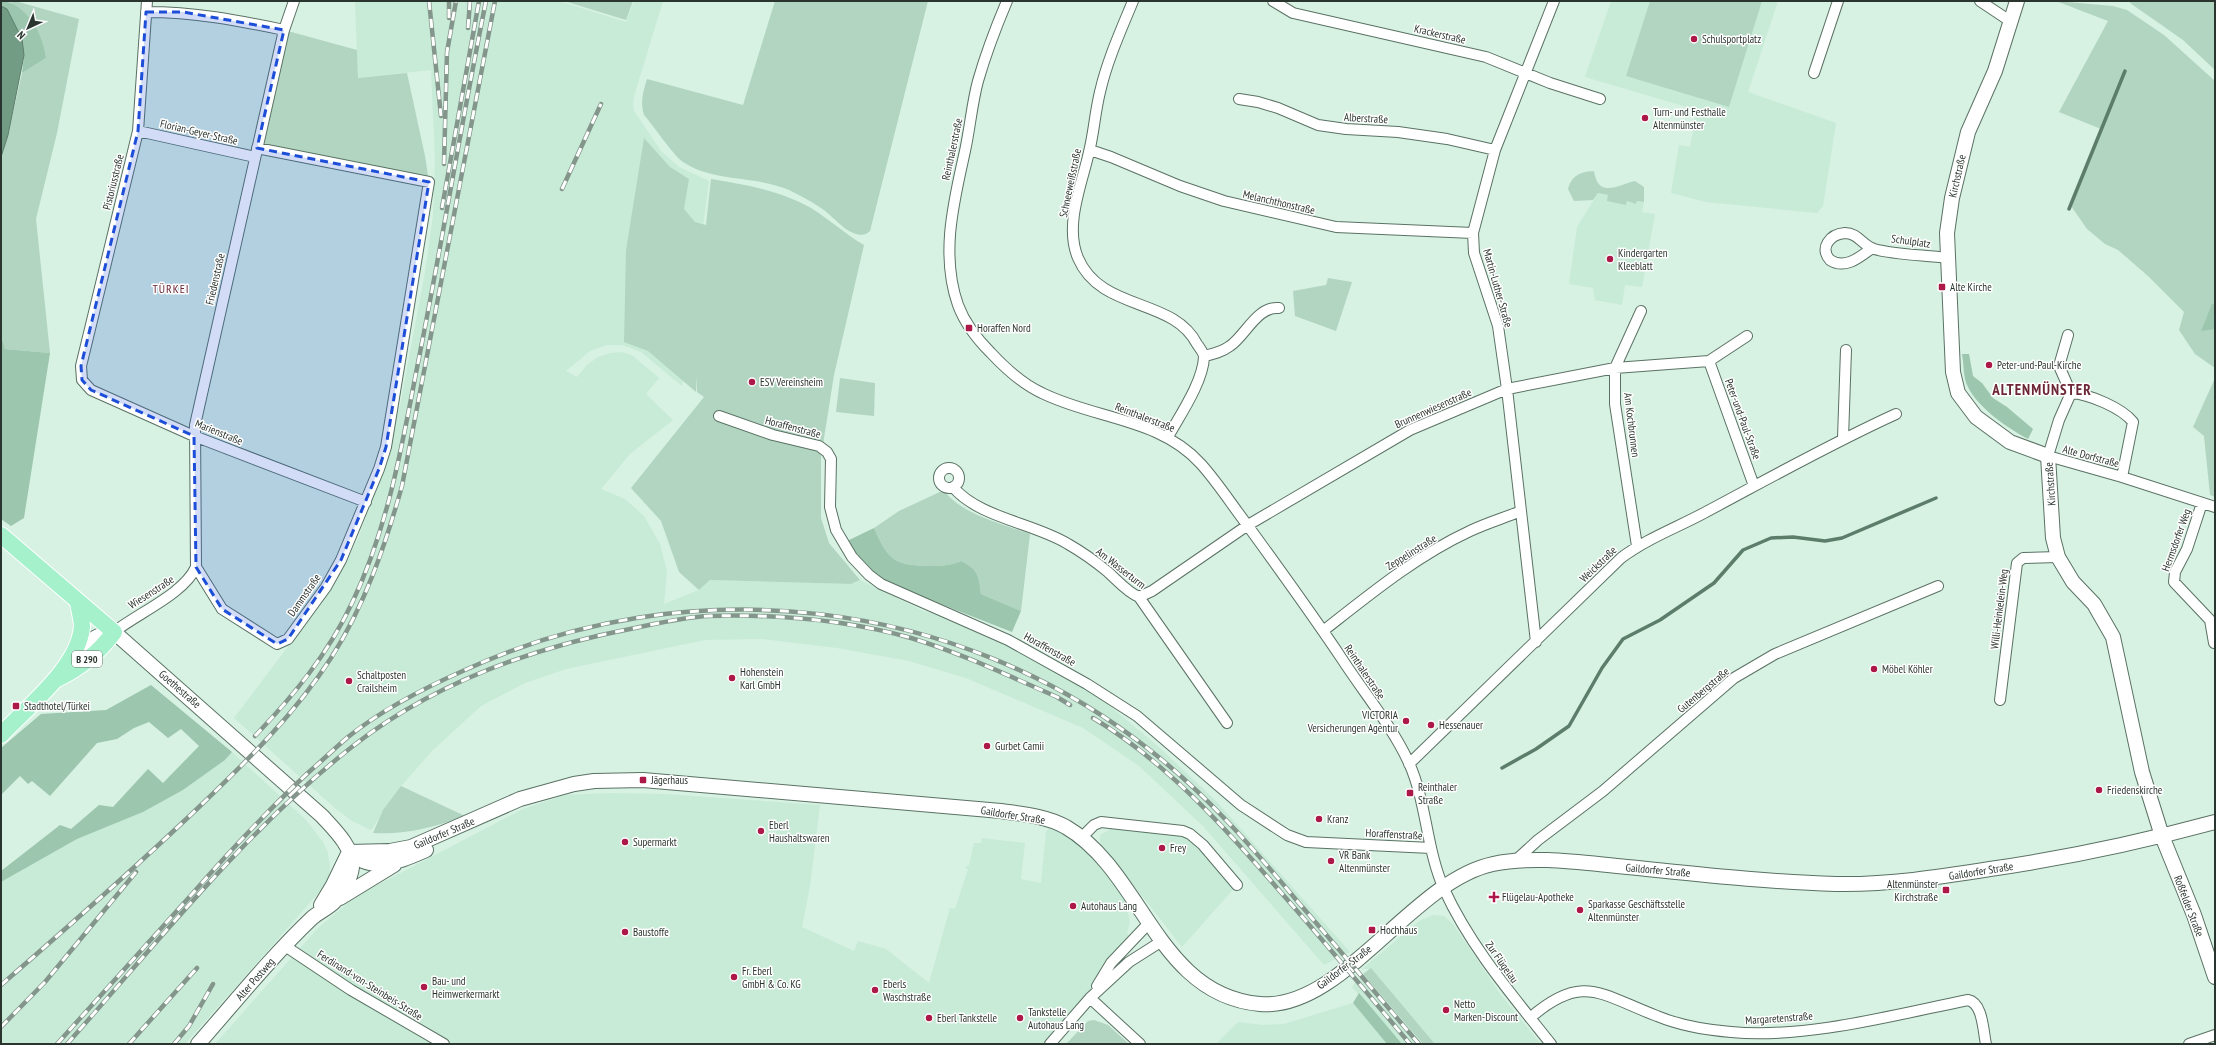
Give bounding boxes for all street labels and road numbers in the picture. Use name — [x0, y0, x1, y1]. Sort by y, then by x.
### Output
street label: Krackerstraße — [1413, 21, 1467, 47]
street label: Alberstraße — [1344, 110, 1389, 126]
street label: Florian-Geyer-Straße — [159, 116, 240, 148]
street label: Reinthalerstraße — [939, 116, 965, 181]
street label: Schneeweißstraße — [1056, 147, 1084, 219]
street label: Pistoriusstraße — [99, 152, 127, 211]
street label: Kirchstraße — [1945, 153, 1969, 199]
street label: Melanchthonstraße — [1242, 187, 1317, 217]
street label: Schulplatz — [1890, 231, 1932, 251]
street label: Martin-Luther-Straße — [1480, 247, 1516, 329]
street label: Friedenstraße — [202, 251, 228, 306]
street label: Peter-und-Paul-Straße — [1722, 377, 1764, 462]
street label: Brunnenwiesenstraße — [1392, 385, 1474, 431]
street label: Am Kochbrunnen — [1621, 392, 1643, 458]
street label: Reinthalerstraße — [1113, 399, 1177, 435]
street label: Horaffenstraße — [764, 413, 823, 441]
street label: Marienstraße — [193, 416, 245, 448]
street label: Alte Dorfstraße — [2061, 442, 2121, 470]
street label: Kirchstraße — [2041, 461, 2059, 506]
street label: Hermsdorfer Weg — [2158, 507, 2194, 573]
street label: Zeppelinstraße — [1383, 531, 1439, 573]
street label: Weickstraße — [1577, 543, 1620, 585]
street label: Am Wasserturm — [1093, 544, 1149, 592]
street label: Willi-Heinkelein-Weg — [1987, 568, 2011, 650]
street label: Dammstraße — [284, 571, 324, 619]
street label: Wiesenstraße — [126, 572, 177, 612]
street label: Horaffenstraße — [1022, 629, 1079, 669]
street label: Reinthalerstraße — [1342, 642, 1389, 702]
road number: B 290 — [72, 651, 102, 667]
street label: Gutenbergstraße — [1674, 664, 1732, 716]
street label: Goethestraße — [156, 667, 204, 711]
street label: Gaildorfer Straße — [980, 803, 1047, 827]
street label: Gaildorfer Straße — [411, 814, 477, 852]
street label: Horaffenstraße — [1365, 826, 1423, 843]
street label: Gaildorfer Straße — [1948, 859, 2015, 883]
street label: Gaildorfer Straße — [1625, 860, 1691, 880]
street label: Roßfelder Straße — [2171, 873, 2207, 939]
street label: Zur Flügelau — [1483, 938, 1522, 986]
street label: Gaildorfer Straße — [1314, 942, 1375, 992]
street label: Ferdinand-von-Steinbeis-Straße — [315, 947, 426, 1023]
street label: Alter Postweg — [233, 954, 278, 1003]
street label: Margaretenstraße — [1745, 1009, 1814, 1027]

